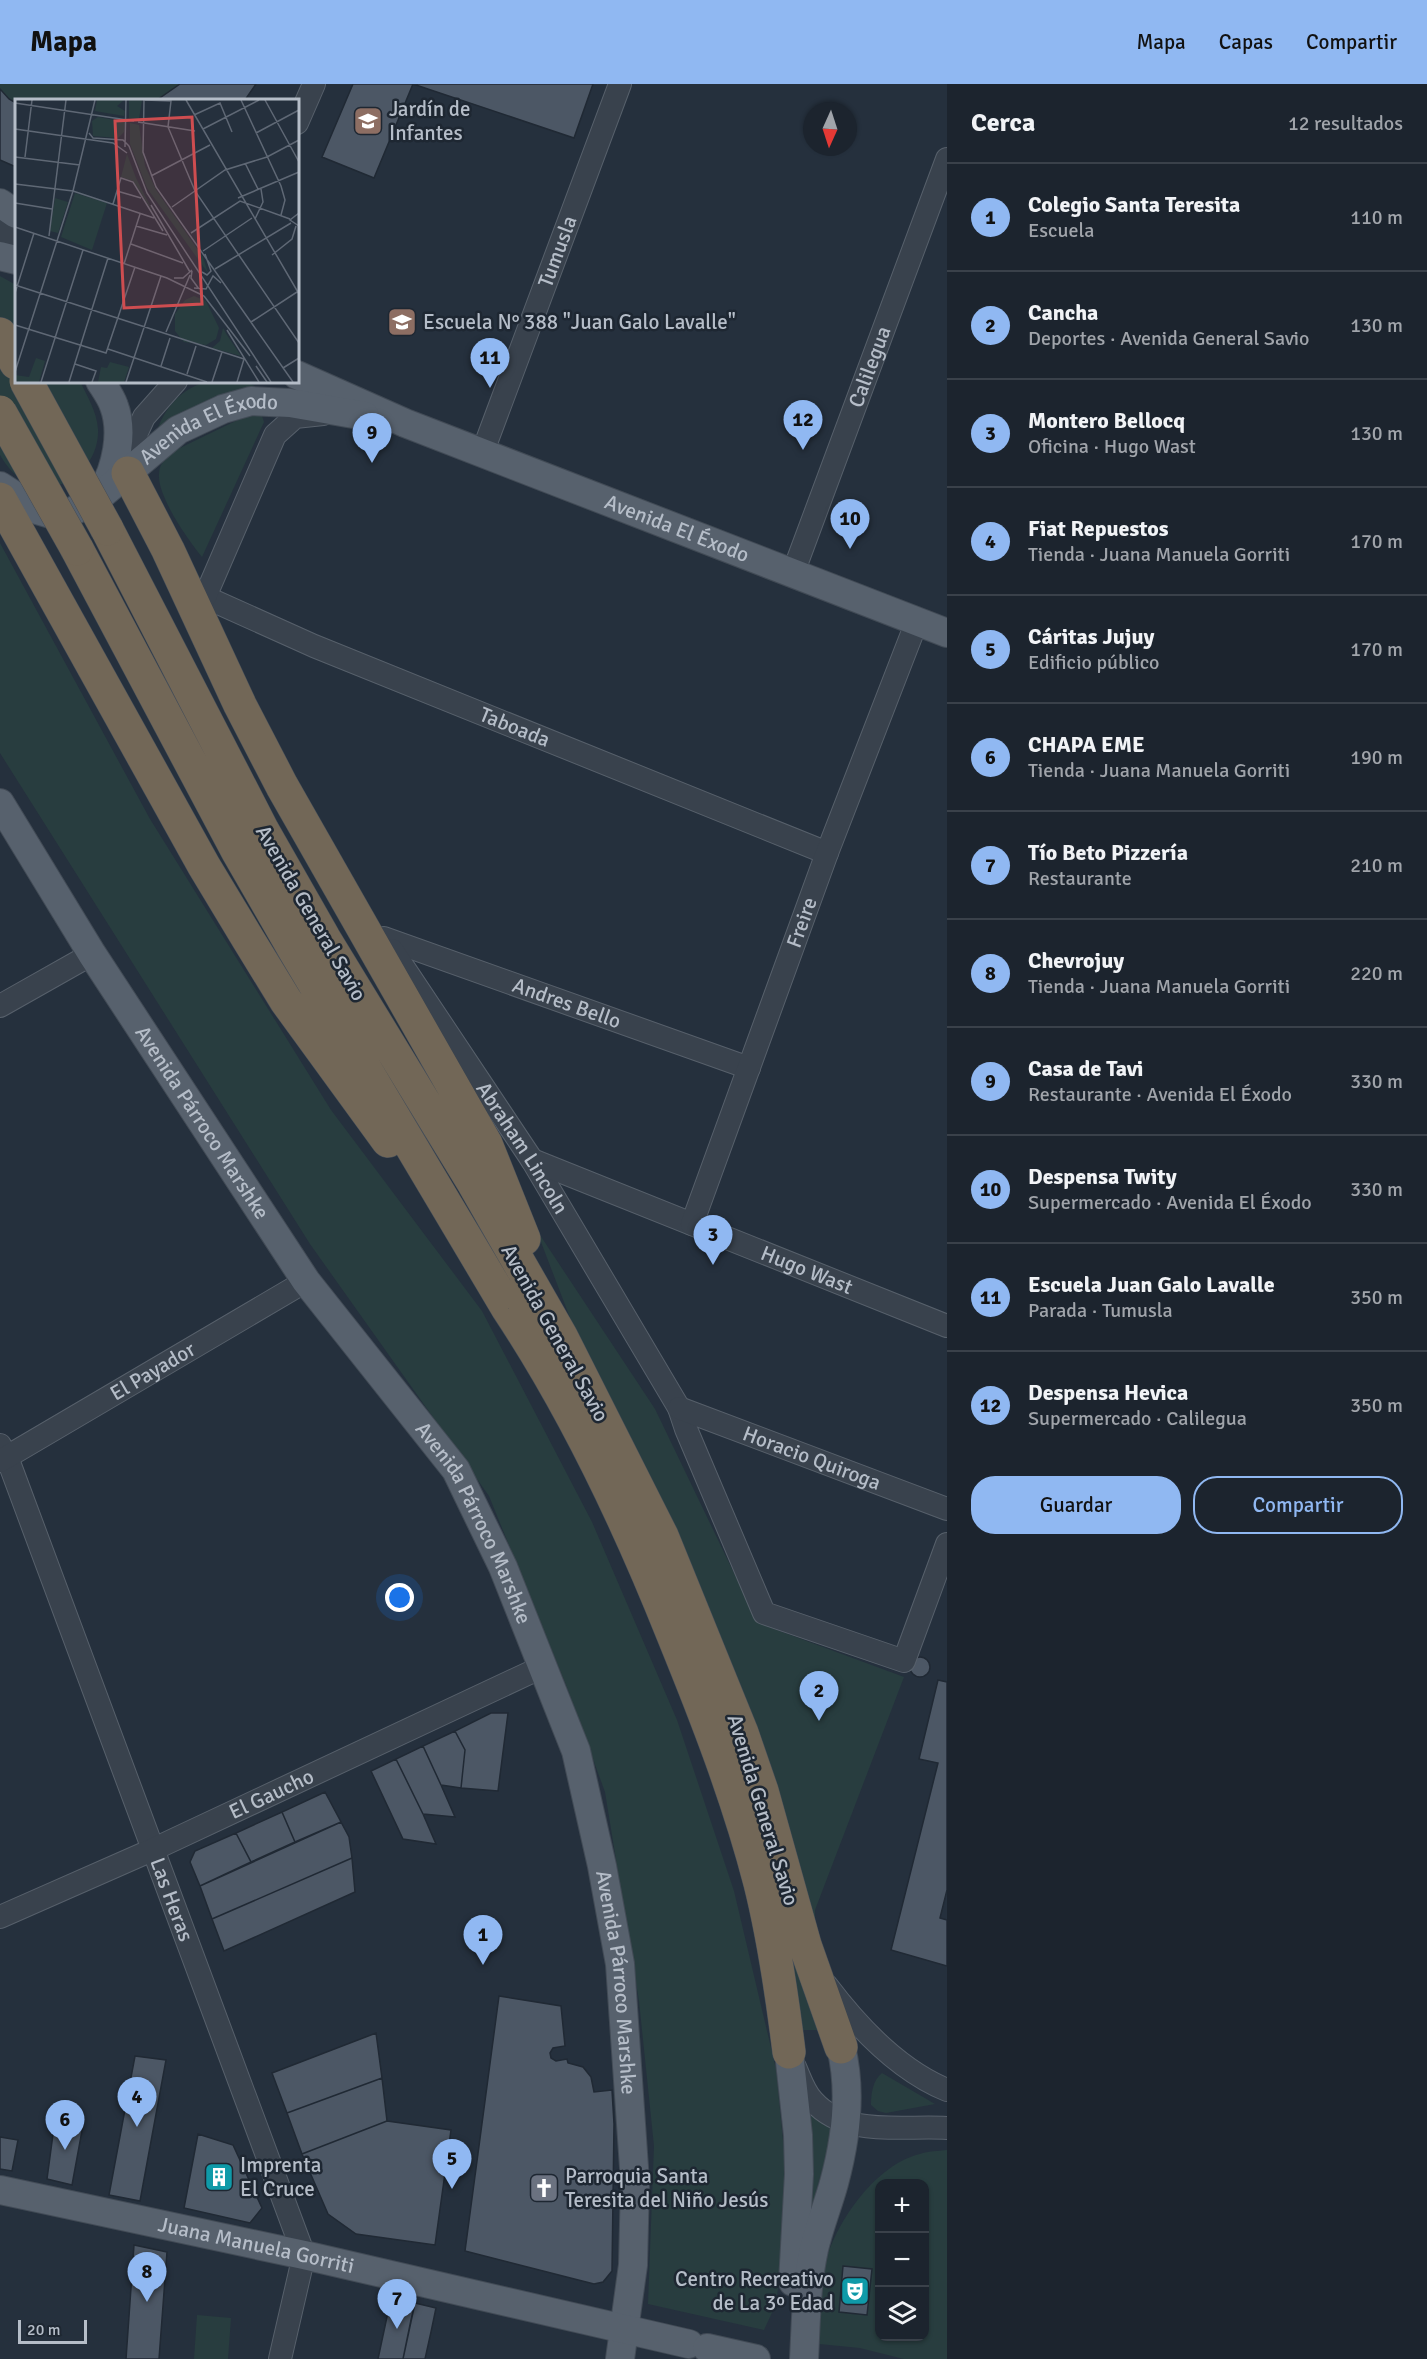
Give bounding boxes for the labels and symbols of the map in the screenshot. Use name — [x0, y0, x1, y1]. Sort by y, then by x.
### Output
place label: Jardín de Infantes — [389, 96, 471, 146]
inset map — [15, 99, 298, 382]
north arrow — [803, 102, 857, 156]
school or university icon: Jardín de Infantes — [352, 105, 384, 137]
street label: Tumusla — [532, 212, 583, 291]
school or university icon: Escuela N° 388 "Juan Galo Lavalle" — [386, 306, 418, 338]
place label: Escuela N° 388 "Juan Galo Lavalle" — [423, 309, 736, 335]
street label: Calilegua — [843, 323, 897, 411]
pin: 11 — [470, 338, 510, 388]
street label: Avenida El Éxodo — [134, 387, 279, 470]
pin: 12 — [784, 400, 822, 450]
pin: 9 — [352, 414, 392, 463]
street label: Avenida El Éxodo — [601, 489, 753, 568]
pin: 10 — [830, 500, 870, 549]
street label: Taboada — [476, 701, 554, 753]
street label: Avenida General Savio — [250, 820, 372, 1006]
street label: Freire — [781, 894, 823, 951]
street label: Andres Bello — [509, 972, 624, 1034]
street label: Avenida Párroco Marshke — [129, 1021, 275, 1224]
street label: Abraham Lincoln — [471, 1077, 574, 1219]
pin: 3 — [694, 1216, 732, 1265]
street label: Avenida General Savio — [495, 1240, 615, 1426]
street label: Hugo Wast — [757, 1240, 857, 1300]
street label: El Payador — [105, 1336, 200, 1406]
street label: Avenida Párroco Marshke — [410, 1417, 537, 1628]
street label: Horacio Quiroga — [739, 1420, 885, 1496]
your location — [385, 1583, 414, 1612]
pin: 2 — [800, 1672, 838, 1721]
street label: Avenida General Savio — [722, 1711, 804, 1909]
street label: El Gaucho — [225, 1763, 318, 1825]
street label: Las Heras — [144, 1854, 199, 1945]
street label: Avenida Párroco Marshke — [590, 1868, 642, 2095]
pin: 1 — [464, 1916, 502, 1965]
pin: 4 — [118, 2078, 156, 2127]
pin: 6 — [46, 2100, 84, 2150]
pin: 5 — [432, 2140, 472, 2189]
place label: Imprenta El Cruce — [240, 2152, 321, 2202]
building icon: Imprenta El Cruce — [203, 2161, 235, 2193]
place label: Parroquia Santa Teresita del Niño Jesús — [565, 2163, 769, 2213]
church icon: Parroquia Santa Teresita del Niño Jesús — [528, 2172, 560, 2204]
street label: Juana Manuela Gorriti — [156, 2211, 357, 2279]
pin: 8 — [128, 2252, 166, 2302]
place label: Centro Recreativo de La 3º Edad — [675, 2266, 834, 2316]
theatre icon: Centro Recreativo de La 3º Edad — [839, 2275, 871, 2307]
pin: 7 — [378, 2280, 416, 2329]
scale bar — [18, 2317, 87, 2344]

